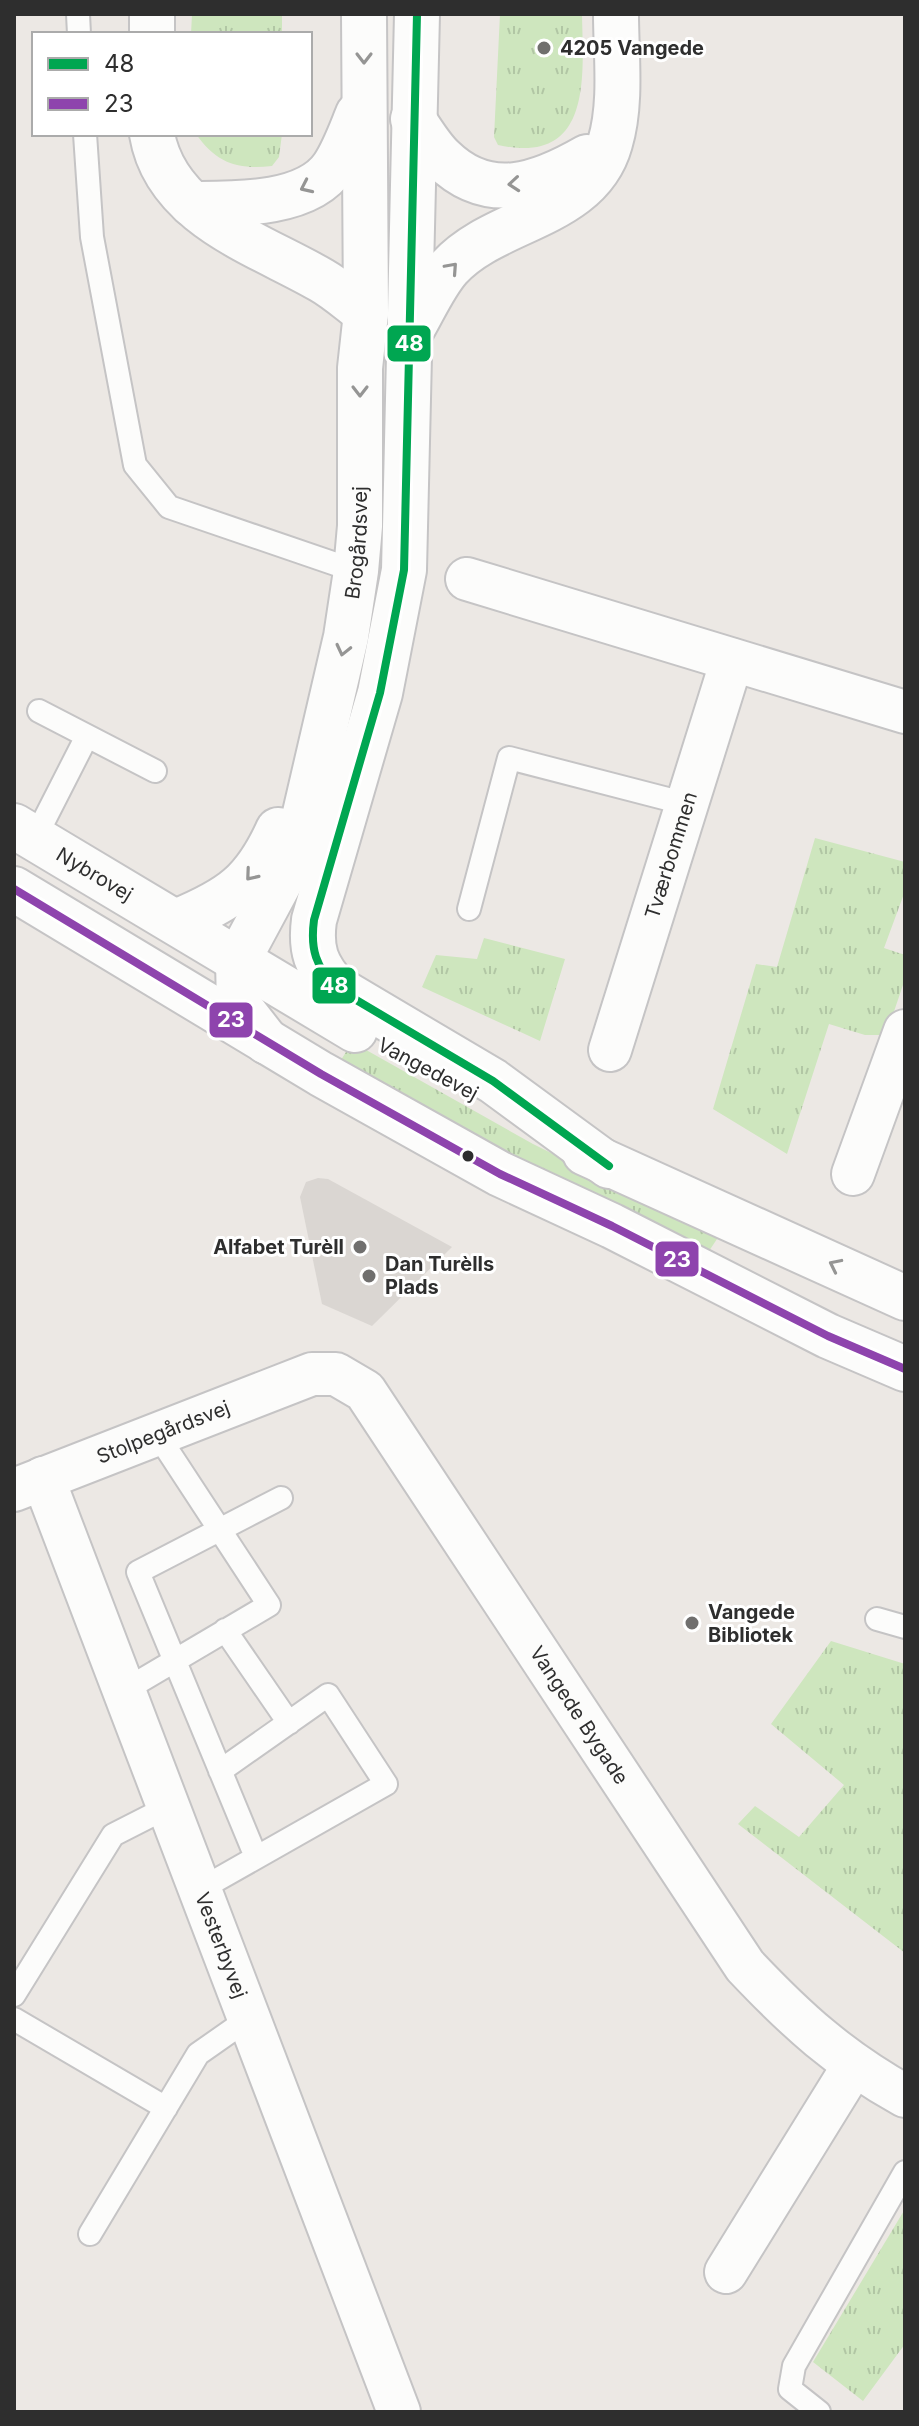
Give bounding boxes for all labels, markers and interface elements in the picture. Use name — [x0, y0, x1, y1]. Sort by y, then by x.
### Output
legend — [32, 32, 312, 136]
place label: 4205 Vangede — [560, 36, 704, 60]
marker: 4205 Vangede — [535, 39, 553, 57]
text: 48 — [104, 49, 134, 78]
one-way arrow — [355, 52, 373, 65]
text: 23 — [104, 89, 133, 118]
one-way arrow — [508, 175, 521, 192]
one-way arrow — [299, 177, 314, 193]
one-way arrow — [443, 263, 458, 277]
line badge: 48 — [386, 324, 432, 363]
text: 48 — [394, 330, 424, 356]
one-way arrow — [351, 385, 369, 398]
street label: Brogårdsvej — [340, 486, 372, 601]
one-way arrow — [336, 642, 353, 656]
street label: Tværbommen — [640, 789, 702, 922]
street label: Nybrovej — [52, 842, 137, 906]
one-way arrow — [246, 866, 261, 881]
line badge: 48 — [311, 966, 357, 1005]
text: 48 — [319, 972, 349, 998]
line badge: 23 — [208, 1001, 254, 1039]
text: 23 — [217, 1006, 245, 1032]
street label: Vangedevej — [374, 1032, 482, 1106]
unlabelled marker — [460, 1148, 476, 1164]
place label: Alfabet Turèll — [213, 1235, 344, 1259]
marker: Alfabet Turèll — [351, 1238, 369, 1256]
line badge: 23 — [654, 1240, 700, 1278]
text: 23 — [663, 1246, 691, 1272]
place label: Dan Turèlls Plads — [385, 1252, 494, 1299]
one-way arrow — [828, 1259, 843, 1275]
marker: Dan Turèlls Plads — [360, 1267, 378, 1285]
street label: Stolpegårdsvej — [93, 1395, 233, 1469]
place label: Vangede Bibliotek — [708, 1600, 795, 1647]
marker: Vangede Bibliotek — [683, 1614, 701, 1632]
street label: Vangede Bygade — [525, 1642, 634, 1789]
street label: Vesterbyvej — [190, 1889, 252, 2002]

